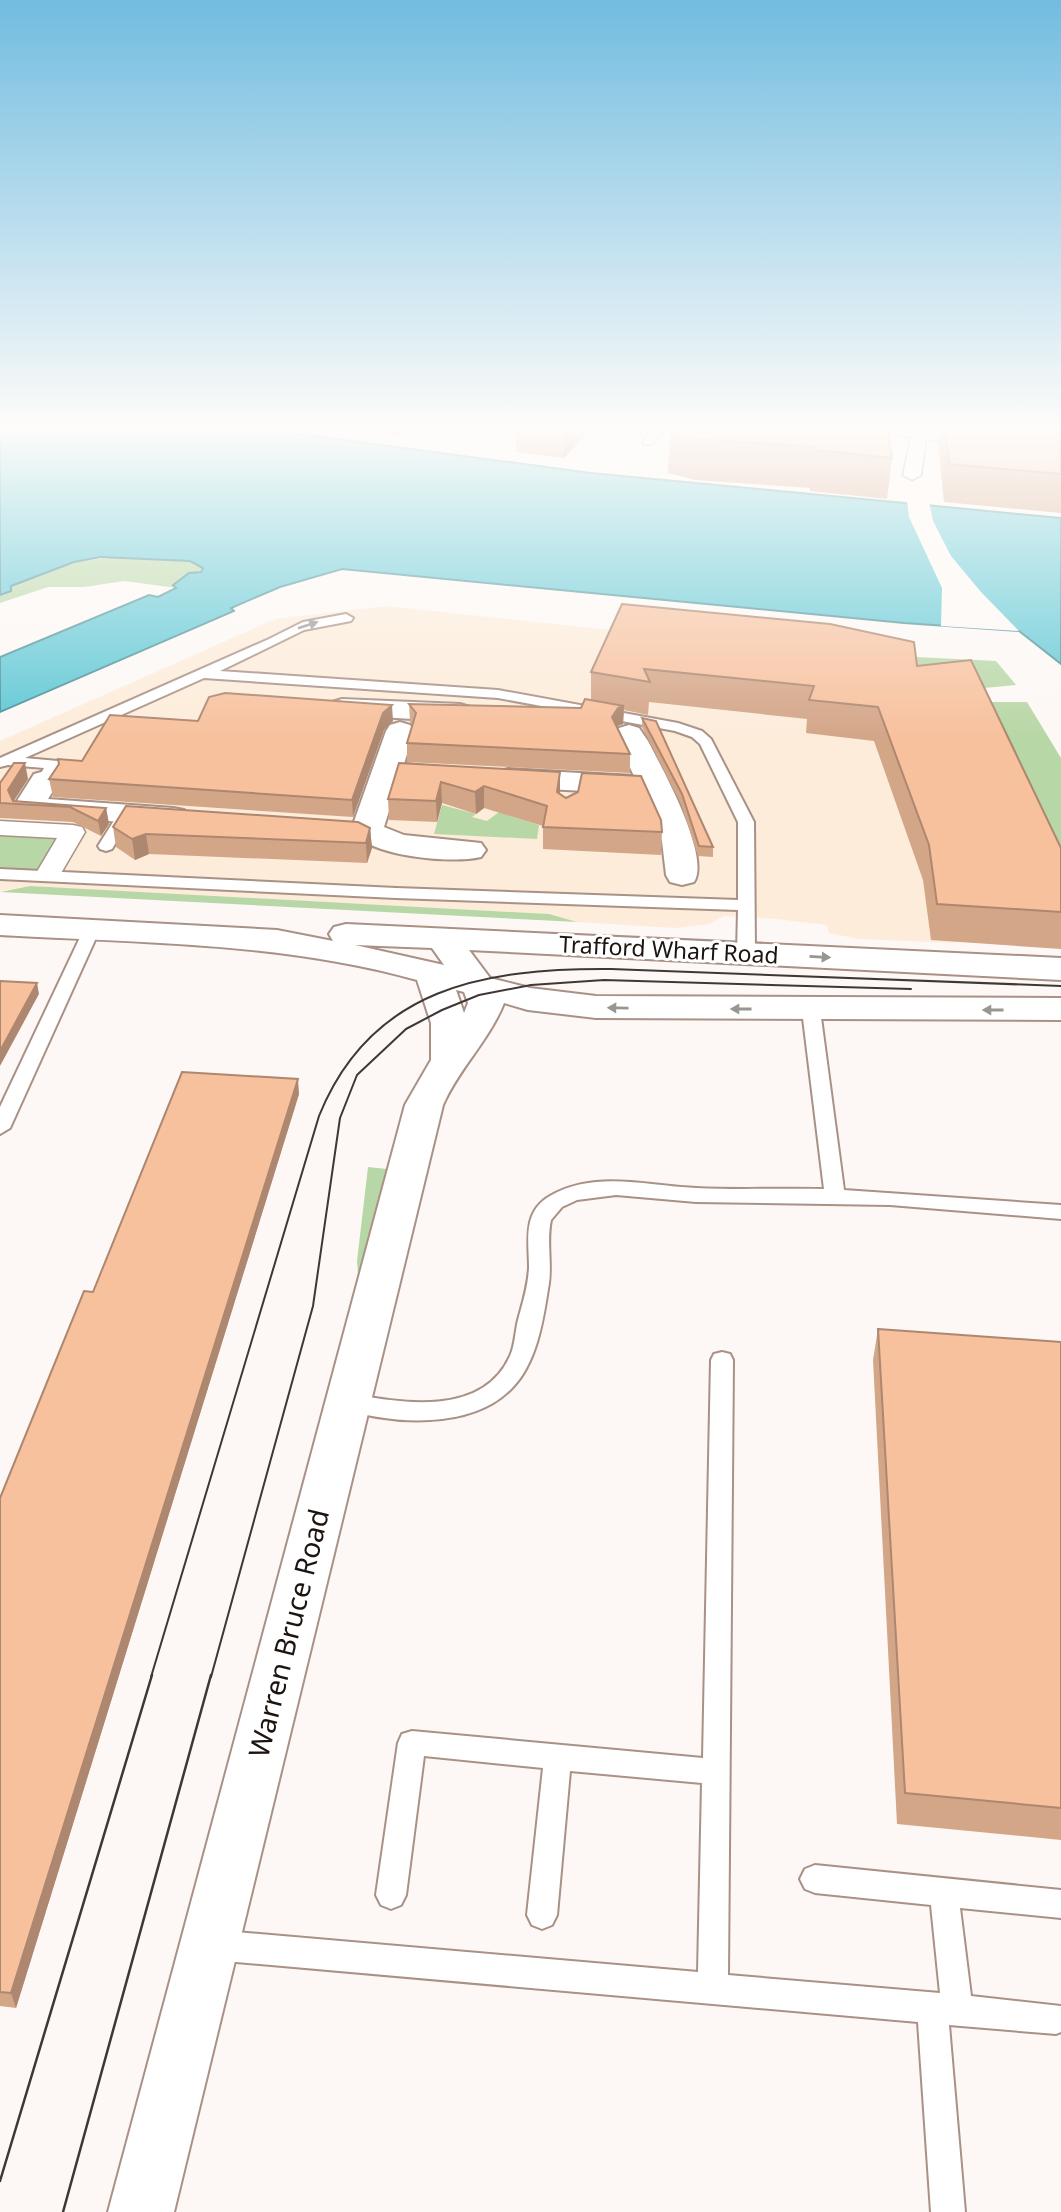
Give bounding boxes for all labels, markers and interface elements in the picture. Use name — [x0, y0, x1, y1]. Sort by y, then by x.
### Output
one-way arrow — [298, 619, 319, 629]
street label: Trafford Wharf Road — [558, 927, 780, 971]
one-way arrow — [809, 951, 831, 962]
one-way arrow — [607, 1002, 629, 1014]
one-way arrow — [730, 1004, 752, 1015]
one-way arrow — [982, 1004, 1004, 1015]
street label: Warren Bruce Road — [239, 1505, 337, 1761]

